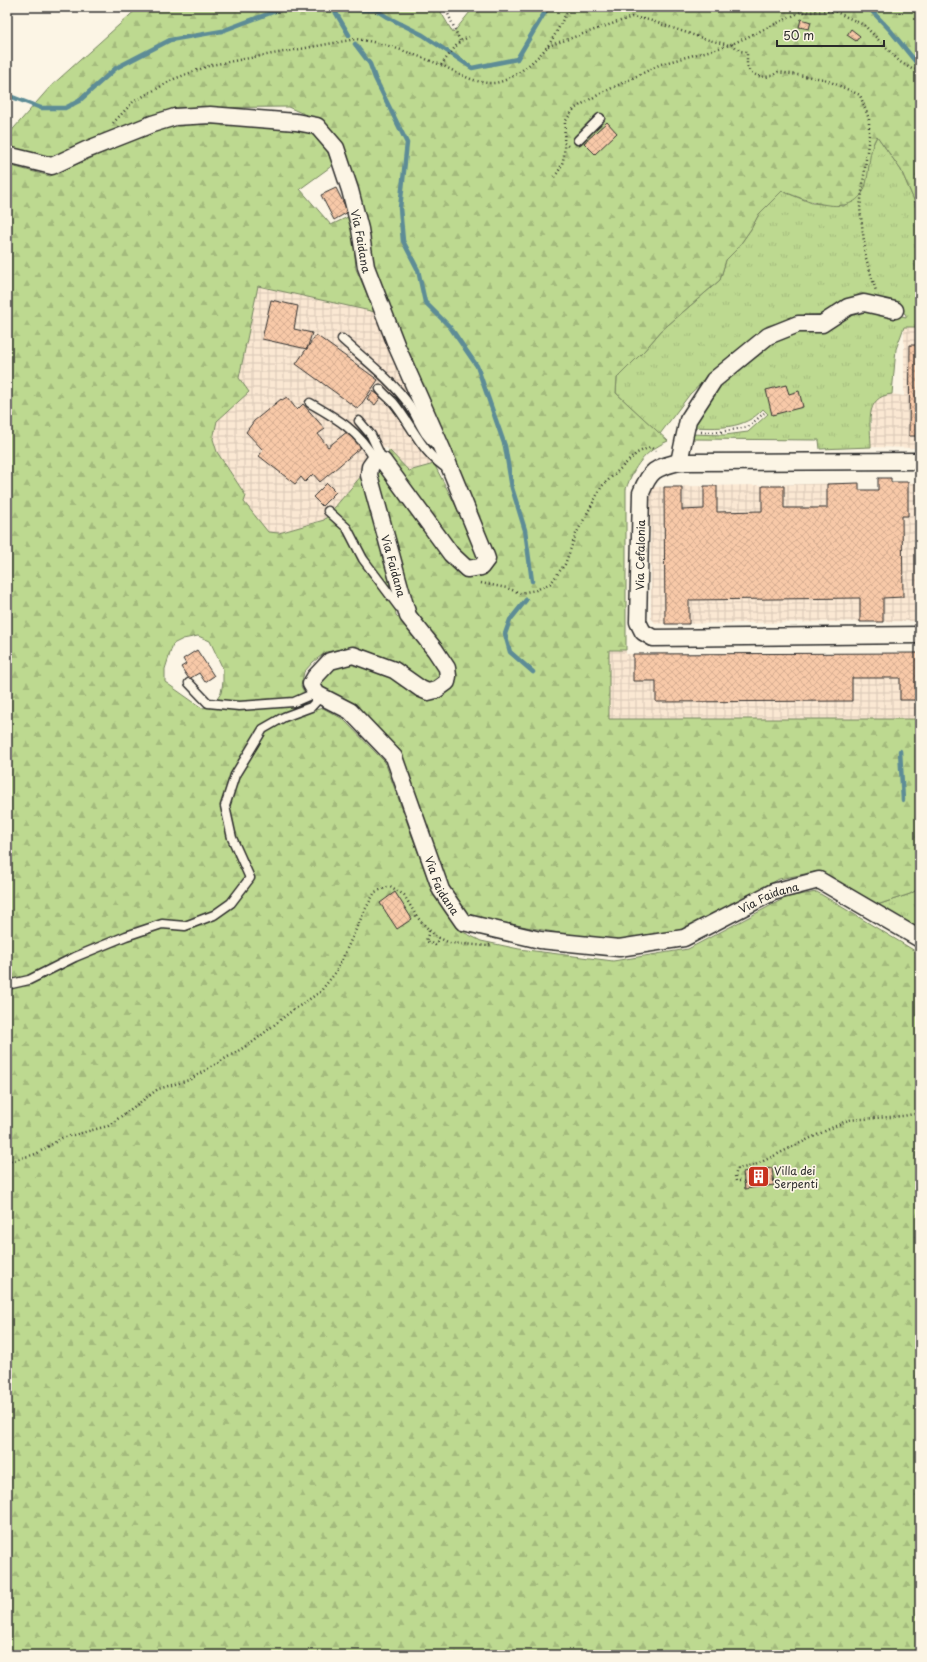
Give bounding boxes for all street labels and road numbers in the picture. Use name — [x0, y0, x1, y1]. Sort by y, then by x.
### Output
street label: Via Faidana — [347, 207, 376, 275]
street label: Via Cefalonia — [631, 519, 649, 591]
street label: Via Faidana — [377, 533, 411, 599]
street label: Via Faidana — [421, 853, 464, 918]
street label: Via Faidana — [735, 877, 800, 917]

